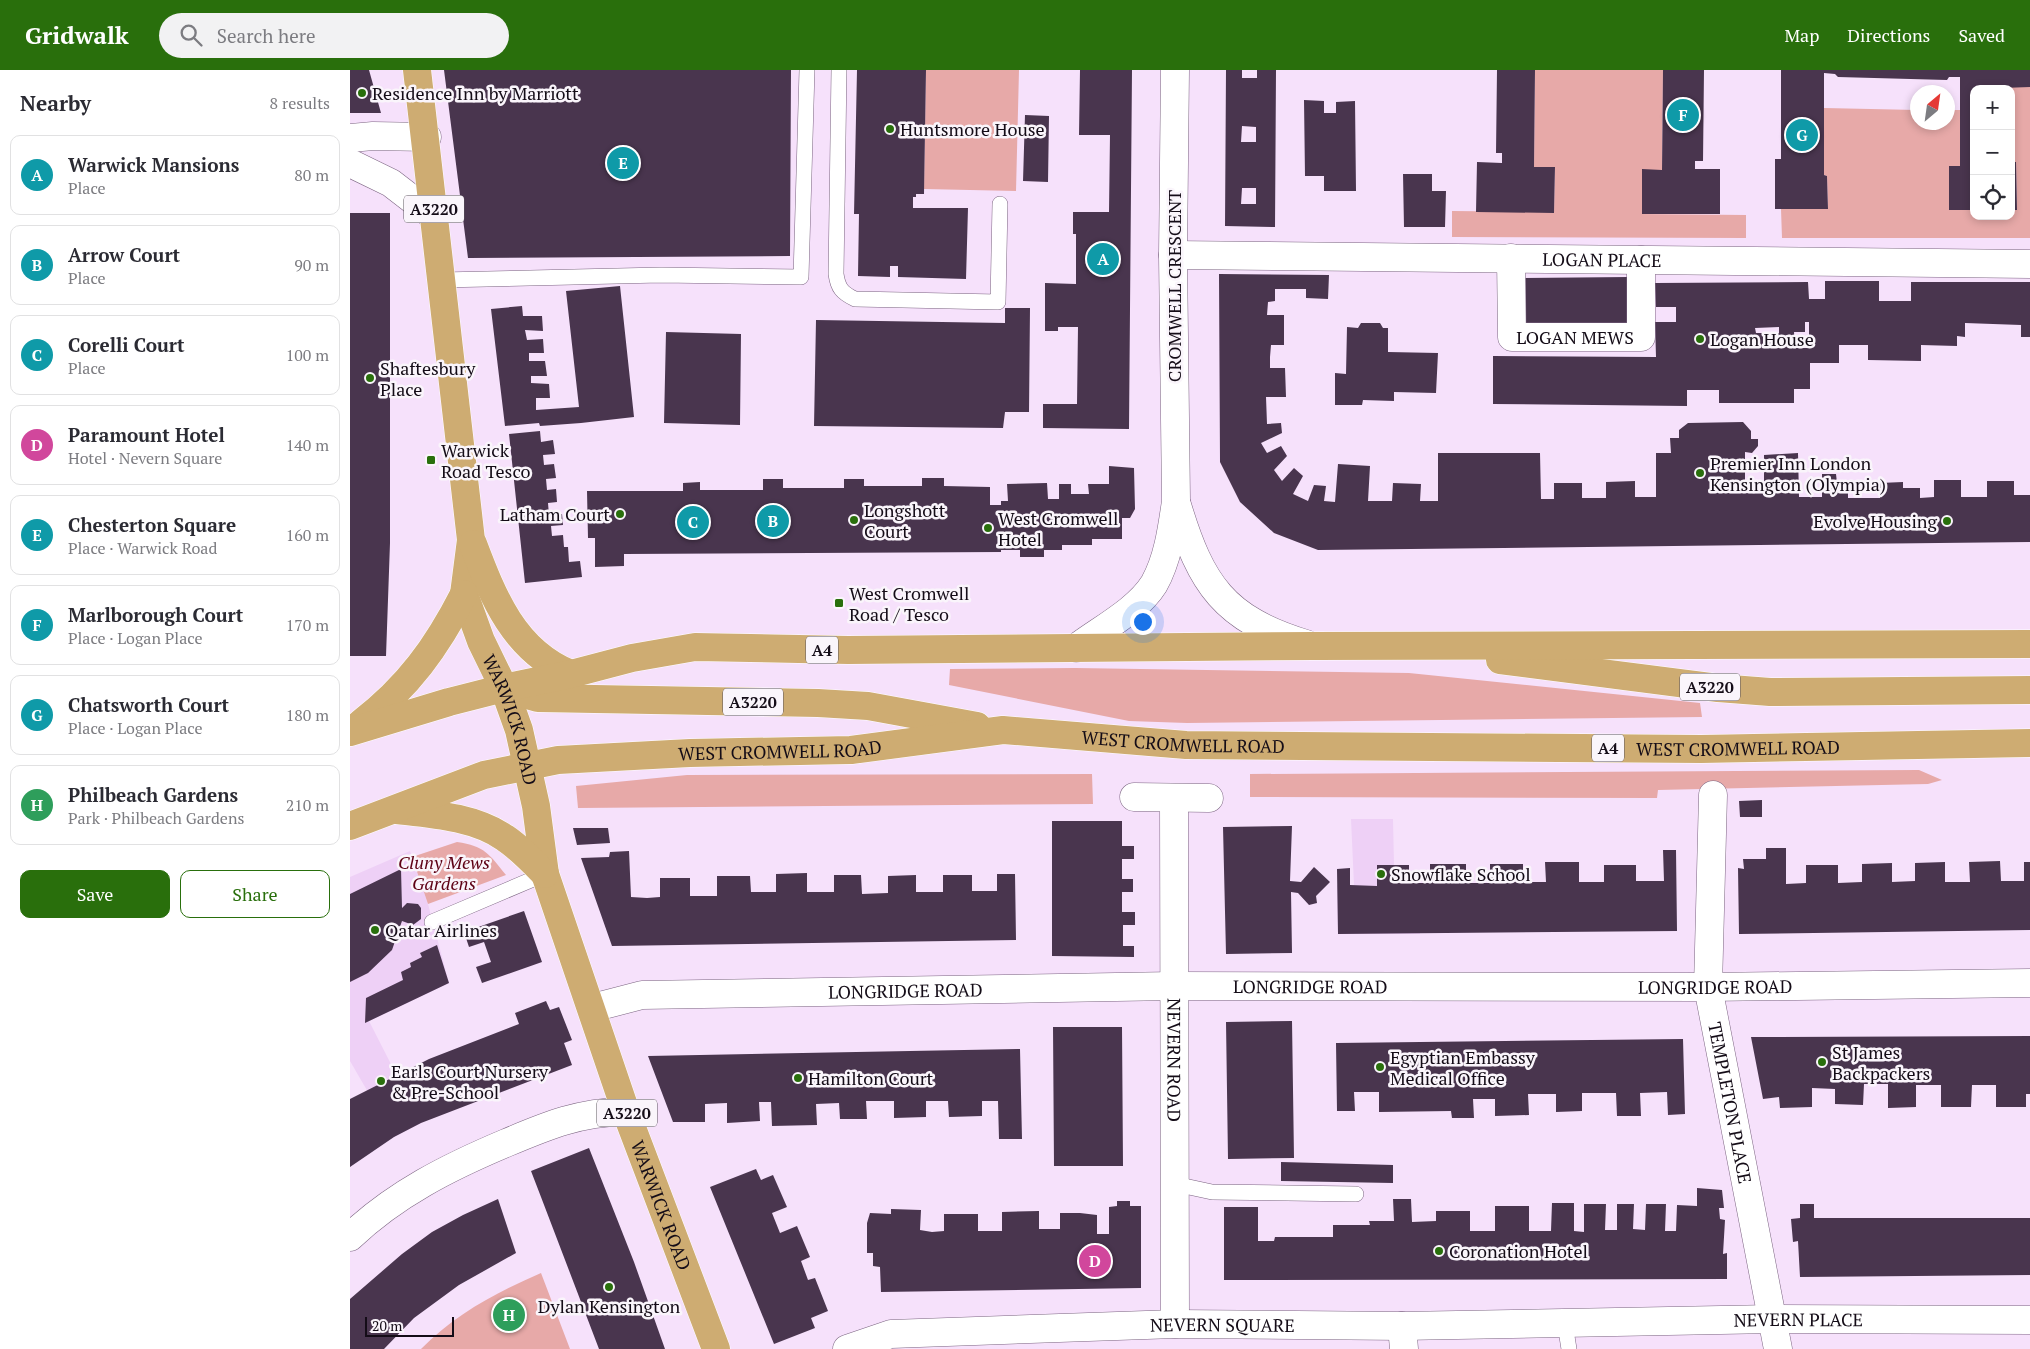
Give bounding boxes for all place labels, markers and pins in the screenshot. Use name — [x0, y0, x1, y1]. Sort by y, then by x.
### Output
place label: Residence Inn by Marriott — [372, 81, 579, 105]
marker: Residence Inn by Marriott — [356, 87, 368, 99]
pin: F — [1667, 96, 1699, 134]
pin: G — [1786, 116, 1818, 154]
place label: Huntsmore House — [900, 117, 1045, 141]
marker: Huntsmore House — [884, 123, 896, 135]
pin: E — [607, 144, 639, 182]
pin: A — [1087, 240, 1119, 278]
place label: Logan House — [1710, 327, 1814, 351]
marker: Logan House — [1694, 333, 1706, 345]
place label: Shaftesbury Place — [380, 356, 476, 401]
marker: Shaftesbury Place — [364, 372, 376, 384]
place label: Warwick Road Tesco — [441, 438, 530, 483]
place label: Premier Inn London Kensington (Olympia) — [1710, 451, 1886, 496]
marker: Warwick Road Tesco — [425, 454, 437, 466]
marker: Premier Inn London Kensington (Olympia) — [1694, 467, 1706, 479]
place label: Longshott Court — [864, 498, 946, 543]
place label: Latham Court — [500, 502, 610, 526]
pin: B — [757, 502, 789, 540]
pin: C — [677, 503, 709, 541]
place label: West Cromwell Hotel — [998, 506, 1118, 551]
marker: Latham Court — [614, 508, 626, 520]
place label: Evolve Housing — [1813, 509, 1938, 533]
marker: Longshott Court — [848, 514, 860, 526]
marker: Evolve Housing — [1941, 515, 1953, 527]
marker: West Cromwell Hotel — [982, 522, 994, 534]
place label: West Cromwell Road / Tesco — [849, 581, 969, 626]
marker: West Cromwell Road / Tesco — [833, 597, 845, 609]
place label: Snowflake School — [1391, 862, 1531, 886]
marker: Snowflake School — [1375, 868, 1387, 880]
place label: Qatar Airlines — [385, 918, 497, 942]
marker: Qatar Airlines — [369, 924, 381, 936]
place label: St James Backpackers — [1832, 1040, 1930, 1085]
place label: Egyptian Embassy Medical Office — [1390, 1045, 1536, 1090]
marker: St James Backpackers — [1816, 1056, 1828, 1068]
place label: Earls Court Nursery & Pre-School — [391, 1059, 549, 1104]
marker: Egyptian Embassy Medical Office — [1374, 1061, 1386, 1073]
place label: Hamilton Court — [808, 1066, 934, 1090]
marker: Hamilton Court — [792, 1072, 804, 1084]
marker: Earls Court Nursery & Pre-School — [375, 1075, 387, 1087]
place label: Coronation Hotel — [1449, 1239, 1588, 1263]
pin: D — [1079, 1242, 1111, 1280]
marker: Coronation Hotel — [1433, 1245, 1445, 1257]
marker: Dylan Kensington — [603, 1281, 615, 1293]
place label: Dylan Kensington — [538, 1294, 681, 1318]
pin: H — [493, 1296, 525, 1334]

